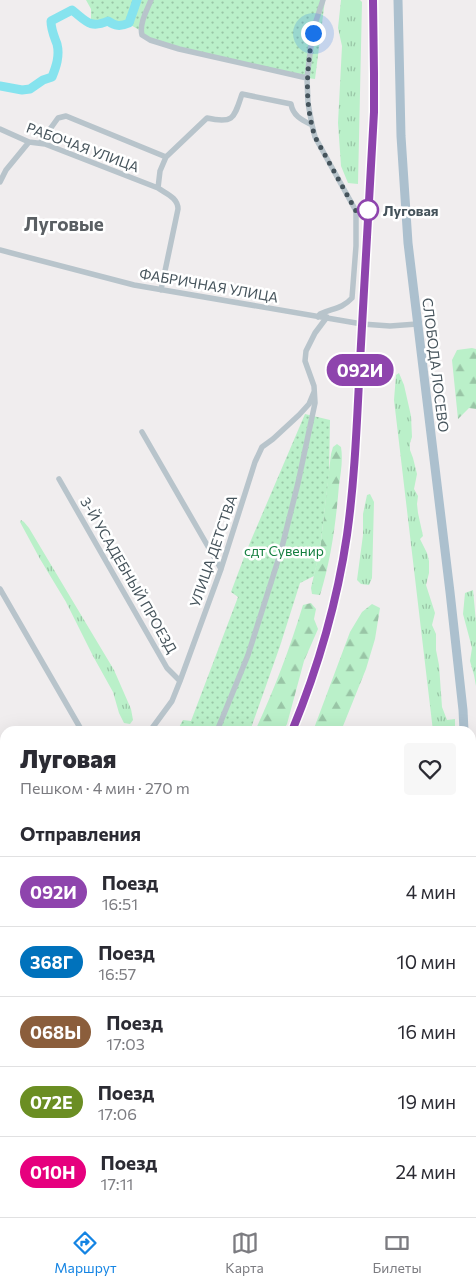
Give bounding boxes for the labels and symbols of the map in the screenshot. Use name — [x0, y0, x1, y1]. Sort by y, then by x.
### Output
your location — [301, 21, 326, 46]
street label: РАБОЧАЯ УЛИЦА — [24, 119, 142, 175]
marker: Луговая — [357, 199, 379, 221]
place label: Луговая — [383, 202, 438, 219]
district label: Луговые — [24, 212, 104, 235]
street label: ФАБРИЧНАЯ УЛИЦА — [138, 264, 280, 306]
street label: СЛОБОДА ЛОСЕВО — [419, 297, 453, 433]
line badge: 092И — [325, 354, 395, 386]
street label: УЛИЦА ДЕТСТВА — [186, 492, 240, 609]
street label: 3-Й УСАДЕБНЫЙ ПРОЕЗД — [77, 494, 181, 656]
park label: сдт Сувенир — [244, 542, 324, 559]

